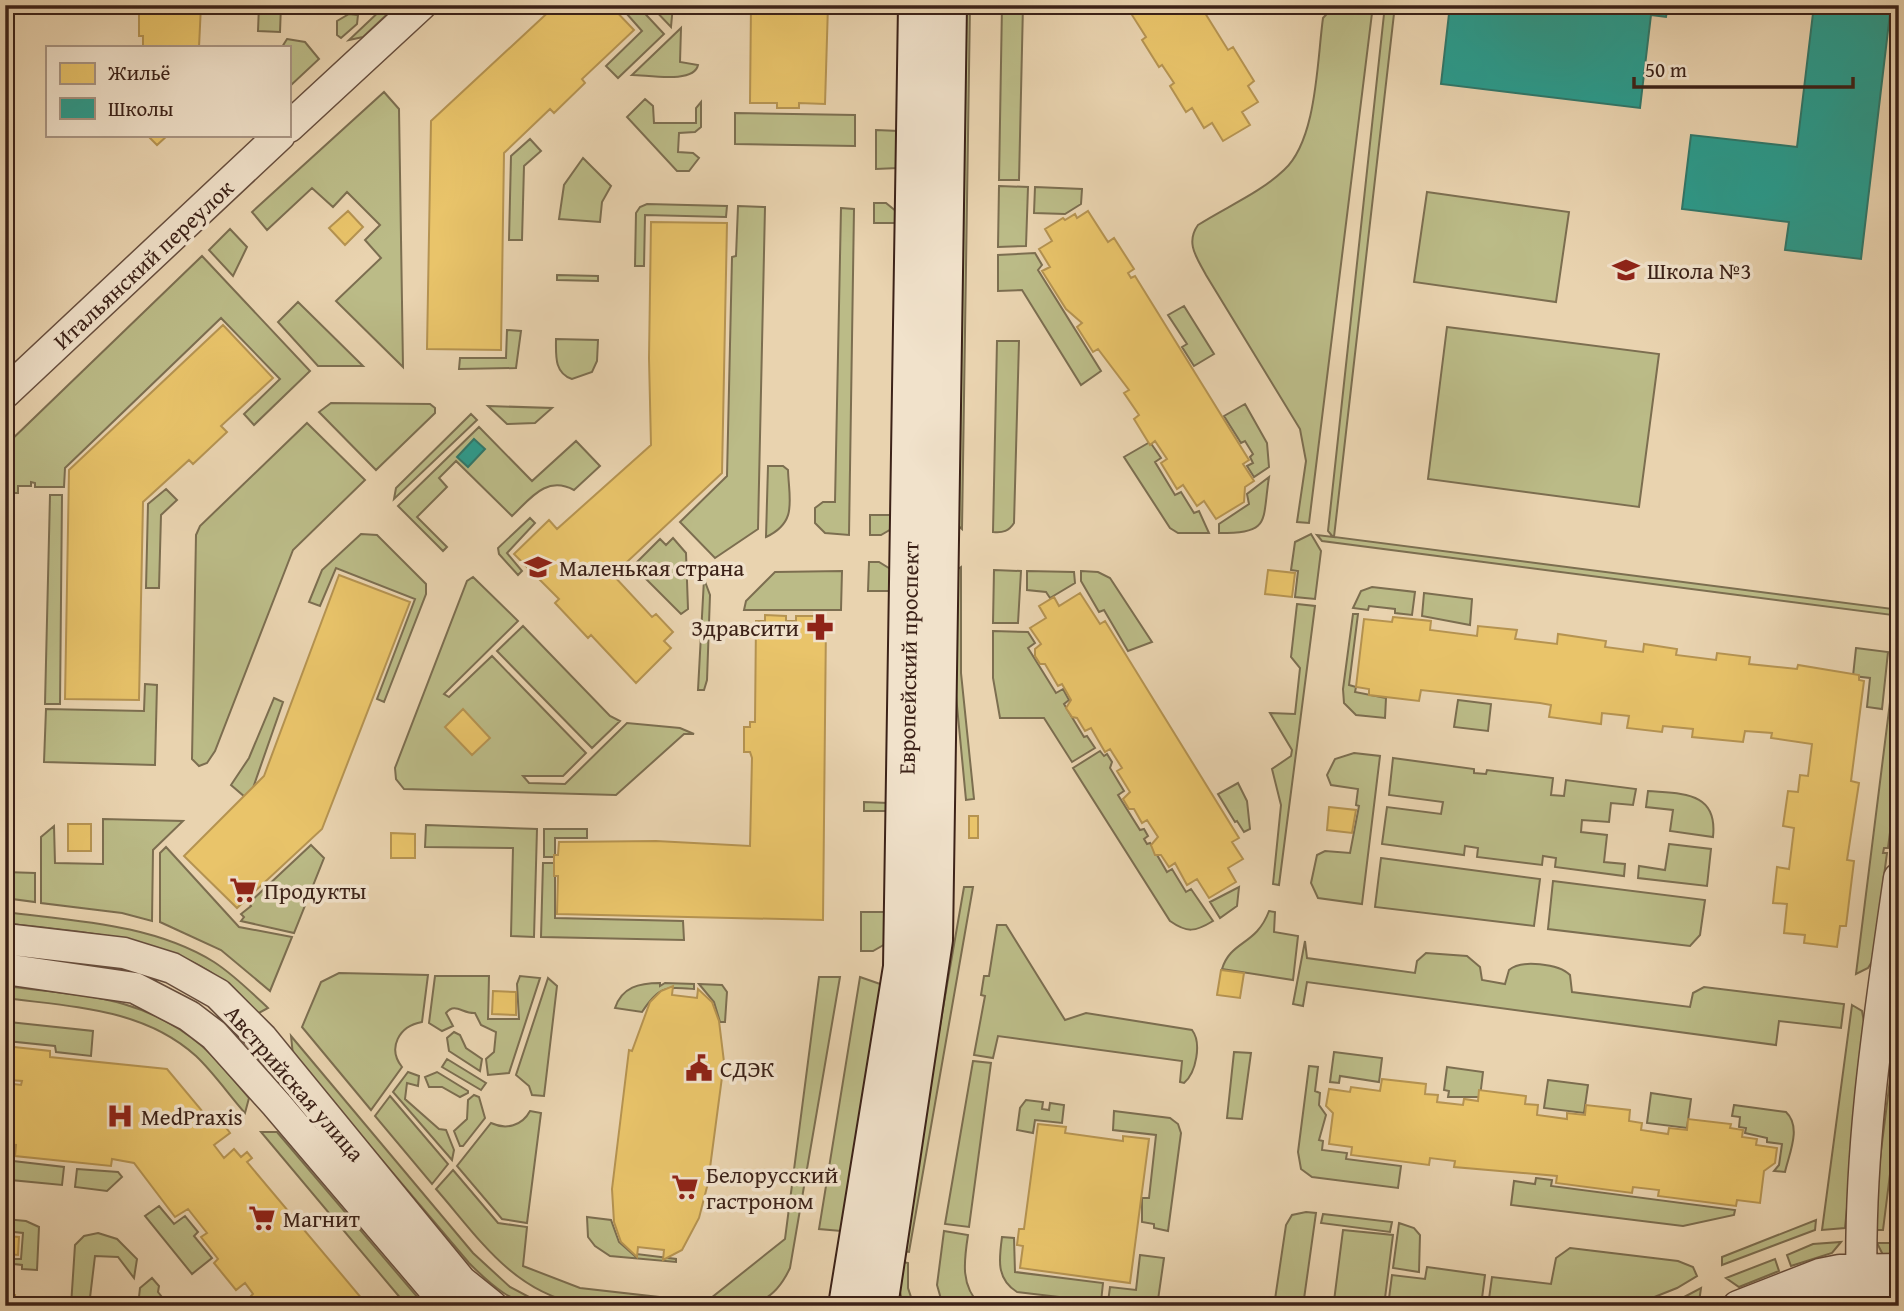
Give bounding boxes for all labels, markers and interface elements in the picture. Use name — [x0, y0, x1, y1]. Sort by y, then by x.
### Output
legend — [46, 46, 290, 136]
scale bar — [1634, 46, 1853, 90]
text: 50 m — [1645, 54, 1687, 85]
text: Жильё — [107, 57, 171, 88]
text: Школы — [108, 93, 174, 124]
street label: Итальянский переулок — [46, 172, 240, 356]
place label: Школа №3 — [1647, 254, 1751, 287]
school or university icon: Школа №3 — [1611, 255, 1641, 285]
street label: Европейский проспект — [889, 541, 927, 775]
place label: Маленькая страна — [559, 551, 744, 584]
school or university icon: Маленькая страна — [523, 552, 553, 582]
place label: Здравсити — [691, 611, 799, 644]
pharmacy icon: Здравсити — [805, 612, 835, 642]
place label: Продукты — [264, 874, 366, 907]
supermarket icon: Продукты — [228, 875, 258, 905]
street label: Австрийская улица — [218, 997, 373, 1169]
place label: СДЭК — [720, 1052, 774, 1085]
public building icon: СДЭК — [684, 1053, 714, 1083]
place label: MedPraxis — [141, 1100, 243, 1133]
hospital icon: MedPraxis — [105, 1101, 135, 1131]
place label: Белорусский гастроном — [706, 1158, 838, 1217]
supermarket icon: Белорусский гастроном — [670, 1172, 700, 1202]
place label: Магнит — [283, 1202, 360, 1235]
supermarket icon: Магнит — [247, 1203, 277, 1233]

